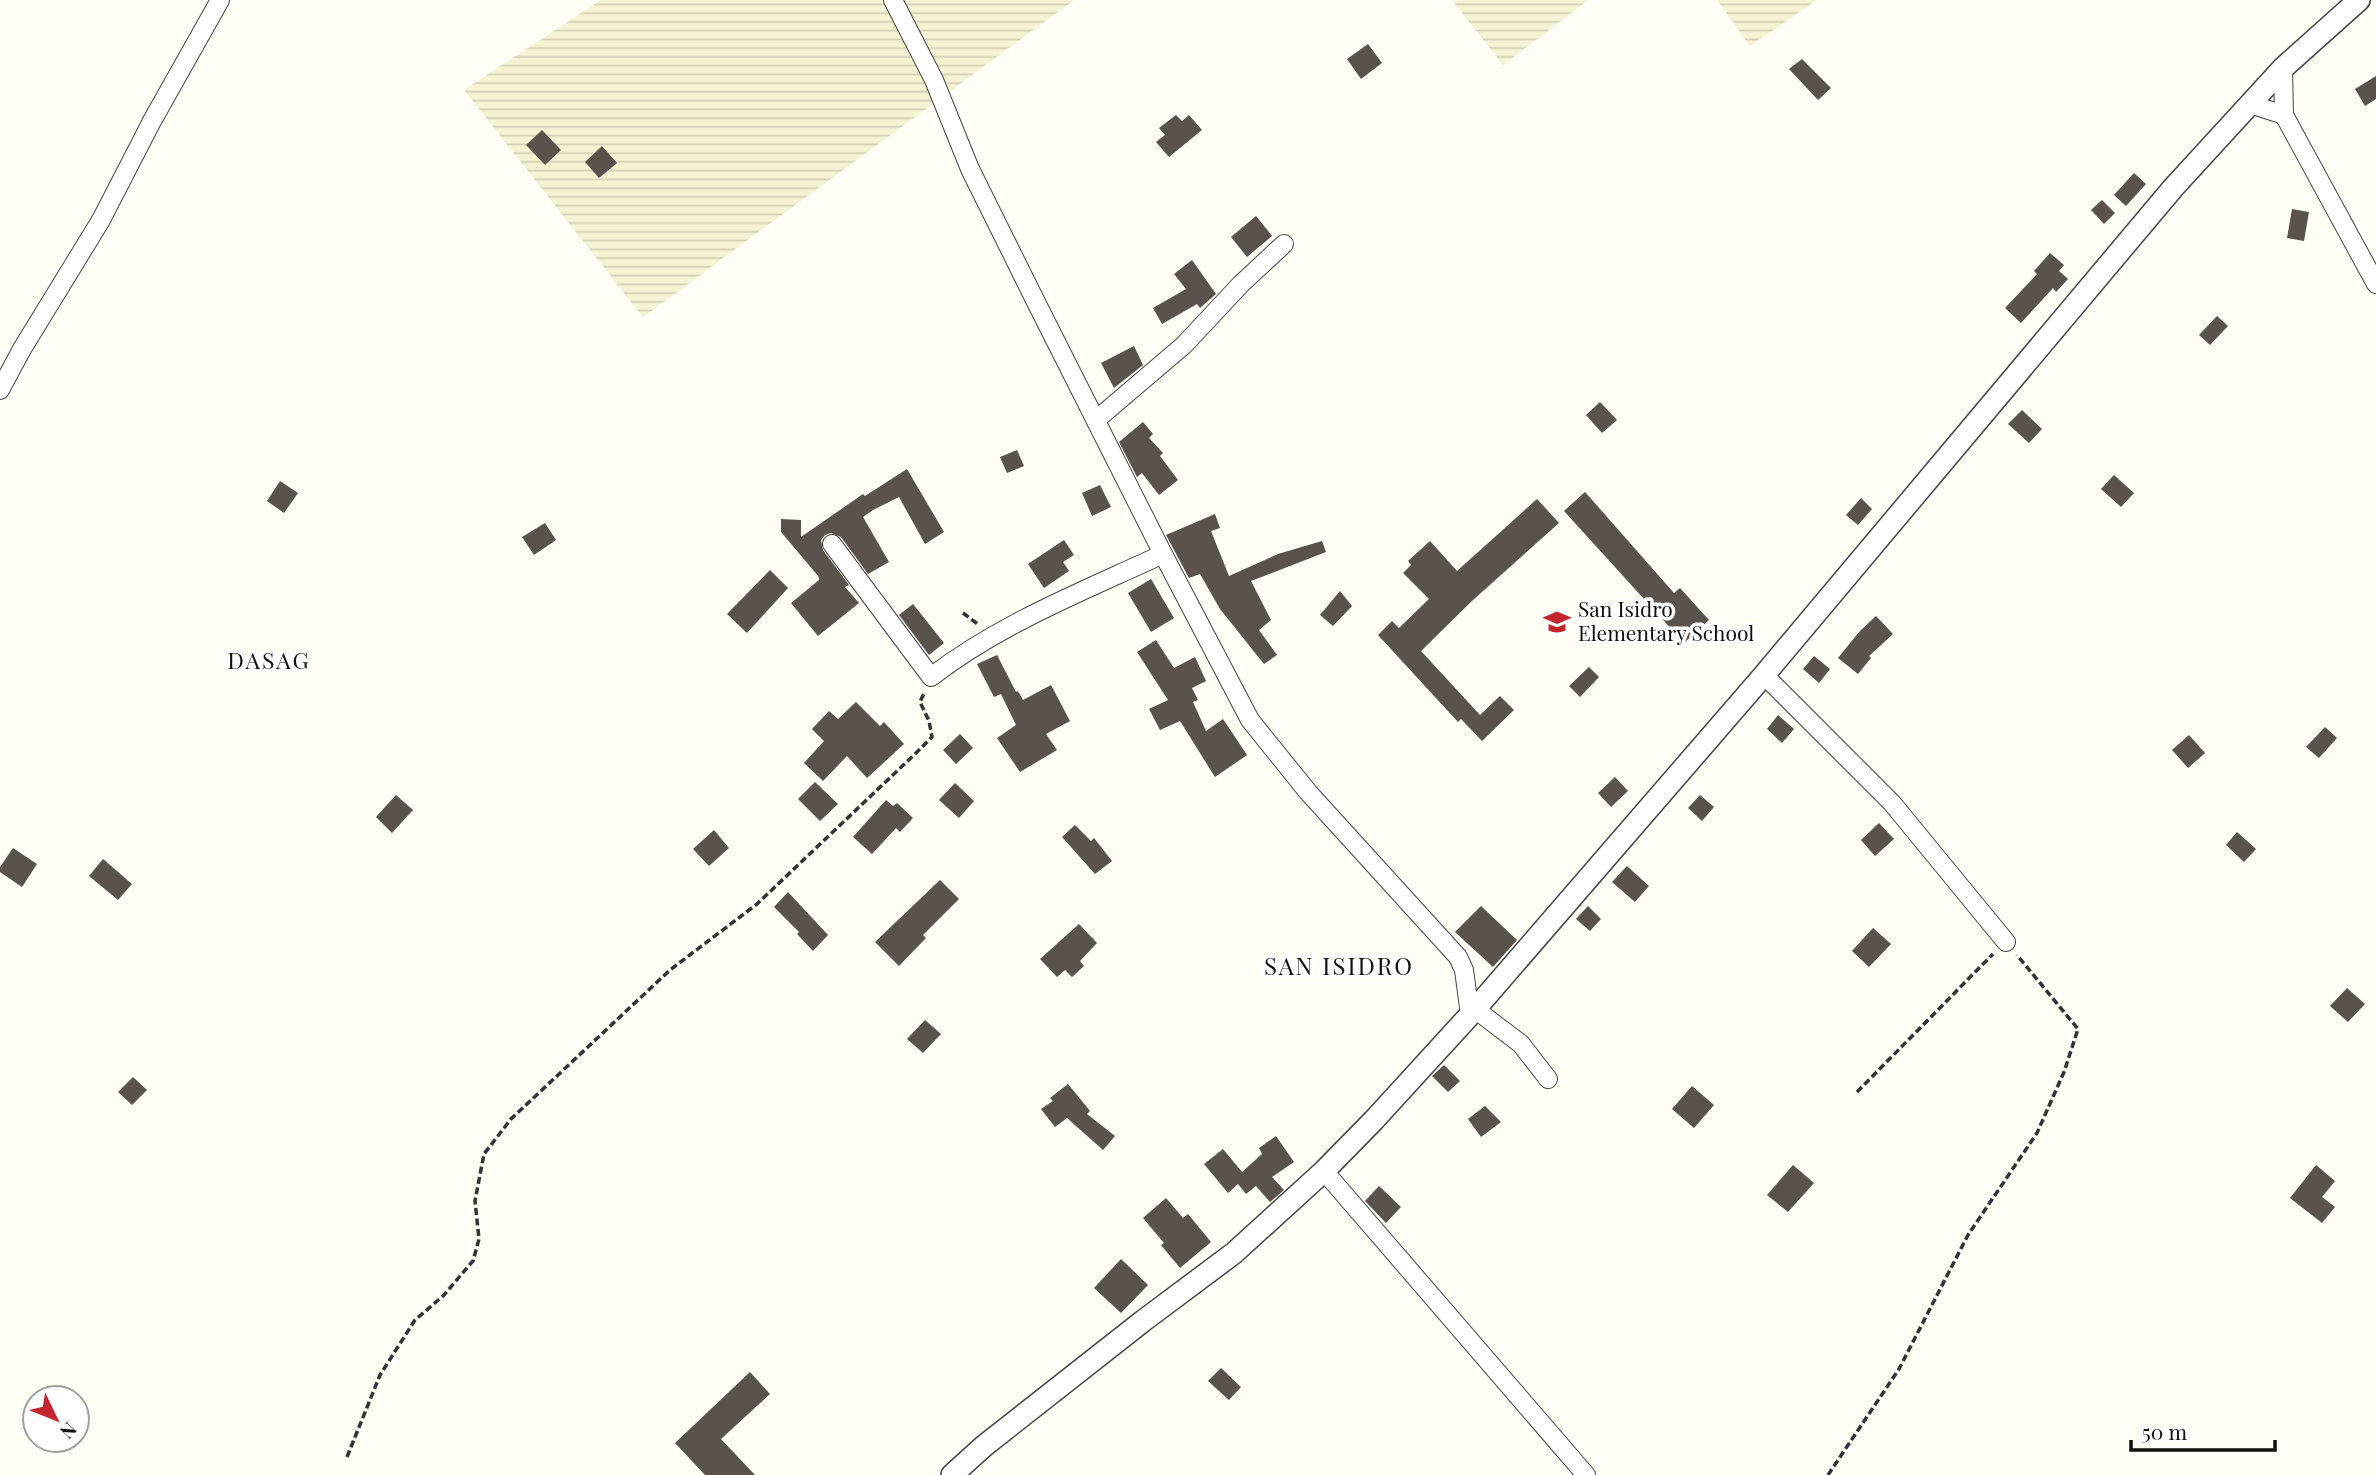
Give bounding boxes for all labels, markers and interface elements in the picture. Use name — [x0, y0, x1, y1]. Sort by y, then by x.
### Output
place label: San Isidro Elementary School — [1578, 594, 1754, 646]
school or university icon: San Isidro Elementary School — [1542, 607, 1572, 637]
district label: DASAG — [227, 644, 311, 675]
district label: SAN ISIDRO — [1264, 949, 1414, 981]
north arrow — [21, 1384, 91, 1454]
scale bar — [2131, 1408, 2274, 1452]
text: N — [55, 1417, 83, 1445]
text: 50 m — [2142, 1417, 2188, 1445]

